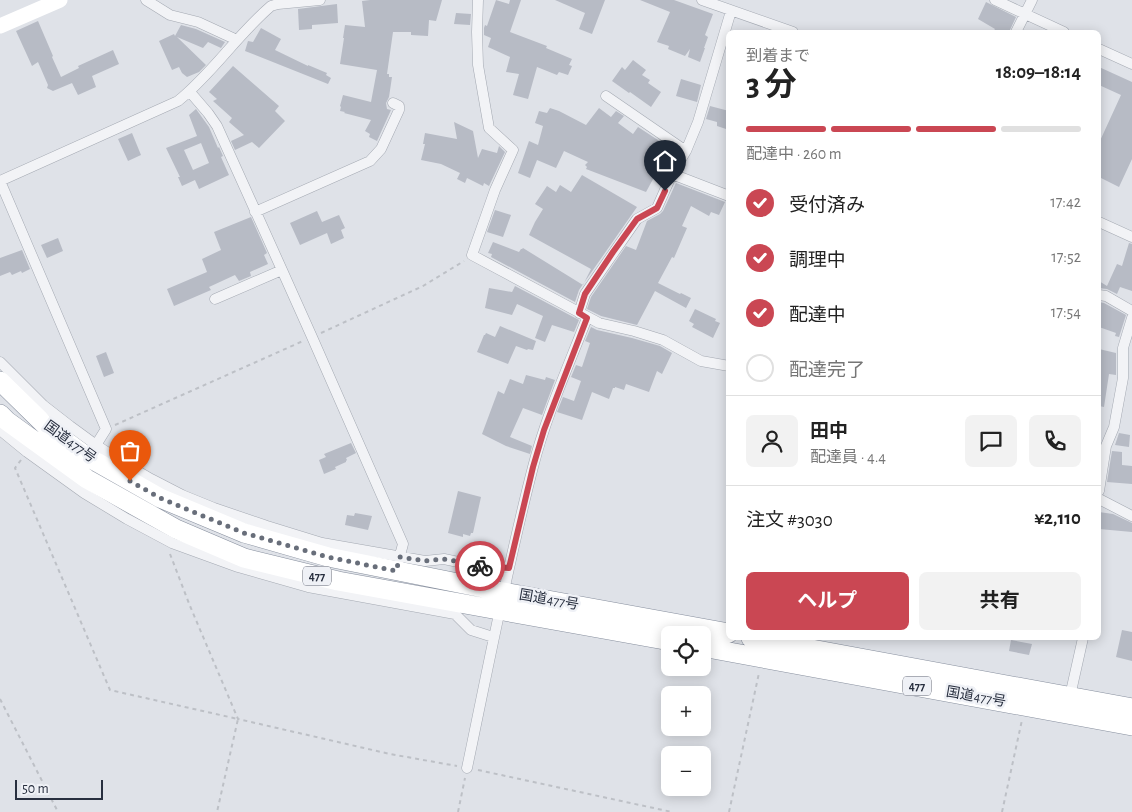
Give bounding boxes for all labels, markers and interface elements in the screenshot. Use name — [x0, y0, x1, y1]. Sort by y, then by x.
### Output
text: 到着まで — [746, 48, 810, 64]
text: 18:09–18:14 — [996, 63, 1081, 82]
text: 3 分 — [746, 69, 797, 101]
pin — [644, 140, 686, 191]
text: 配達中 · 260 m — [746, 146, 842, 162]
icon: home — [651, 147, 679, 175]
icon: check — [746, 189, 774, 217]
text: 17:42 — [1050, 194, 1081, 210]
text: 受付済み — [789, 196, 865, 215]
icon: check — [746, 244, 774, 272]
text: 17:52 — [1051, 249, 1081, 265]
text: 調理中 — [789, 251, 846, 270]
icon: check — [746, 299, 774, 327]
text: 17:54 — [1051, 304, 1081, 320]
text: 配達中 — [789, 306, 846, 325]
text: 配達完了 — [789, 361, 865, 380]
button: person — [746, 415, 798, 467]
button: chat — [965, 415, 1017, 467]
button: phone — [1029, 415, 1081, 467]
street label: 国道477号 — [41, 418, 99, 465]
text: 田中 — [810, 422, 848, 441]
pin — [109, 430, 151, 481]
icon: bag — [116, 437, 144, 465]
text: 配達員 · 4.4 — [810, 449, 886, 465]
text: ¥2,110 — [1034, 509, 1081, 528]
text: 注文 #3030 — [746, 511, 833, 530]
courier — [455, 541, 505, 591]
icon: bike — [466, 552, 494, 580]
road number: 477 — [303, 566, 331, 586]
button: ヘルプ — [746, 572, 909, 630]
button: 共有 — [919, 572, 1081, 630]
street label: 国道477号 — [518, 587, 580, 612]
map controls — [661, 626, 711, 796]
button: locate — [661, 626, 711, 676]
road number: 477 — [903, 676, 931, 696]
street label: 国道477号 — [945, 684, 1007, 709]
button: + — [661, 686, 711, 736]
button: − — [661, 746, 711, 796]
scale bar — [15, 777, 102, 800]
text: 50 m — [22, 782, 49, 796]

